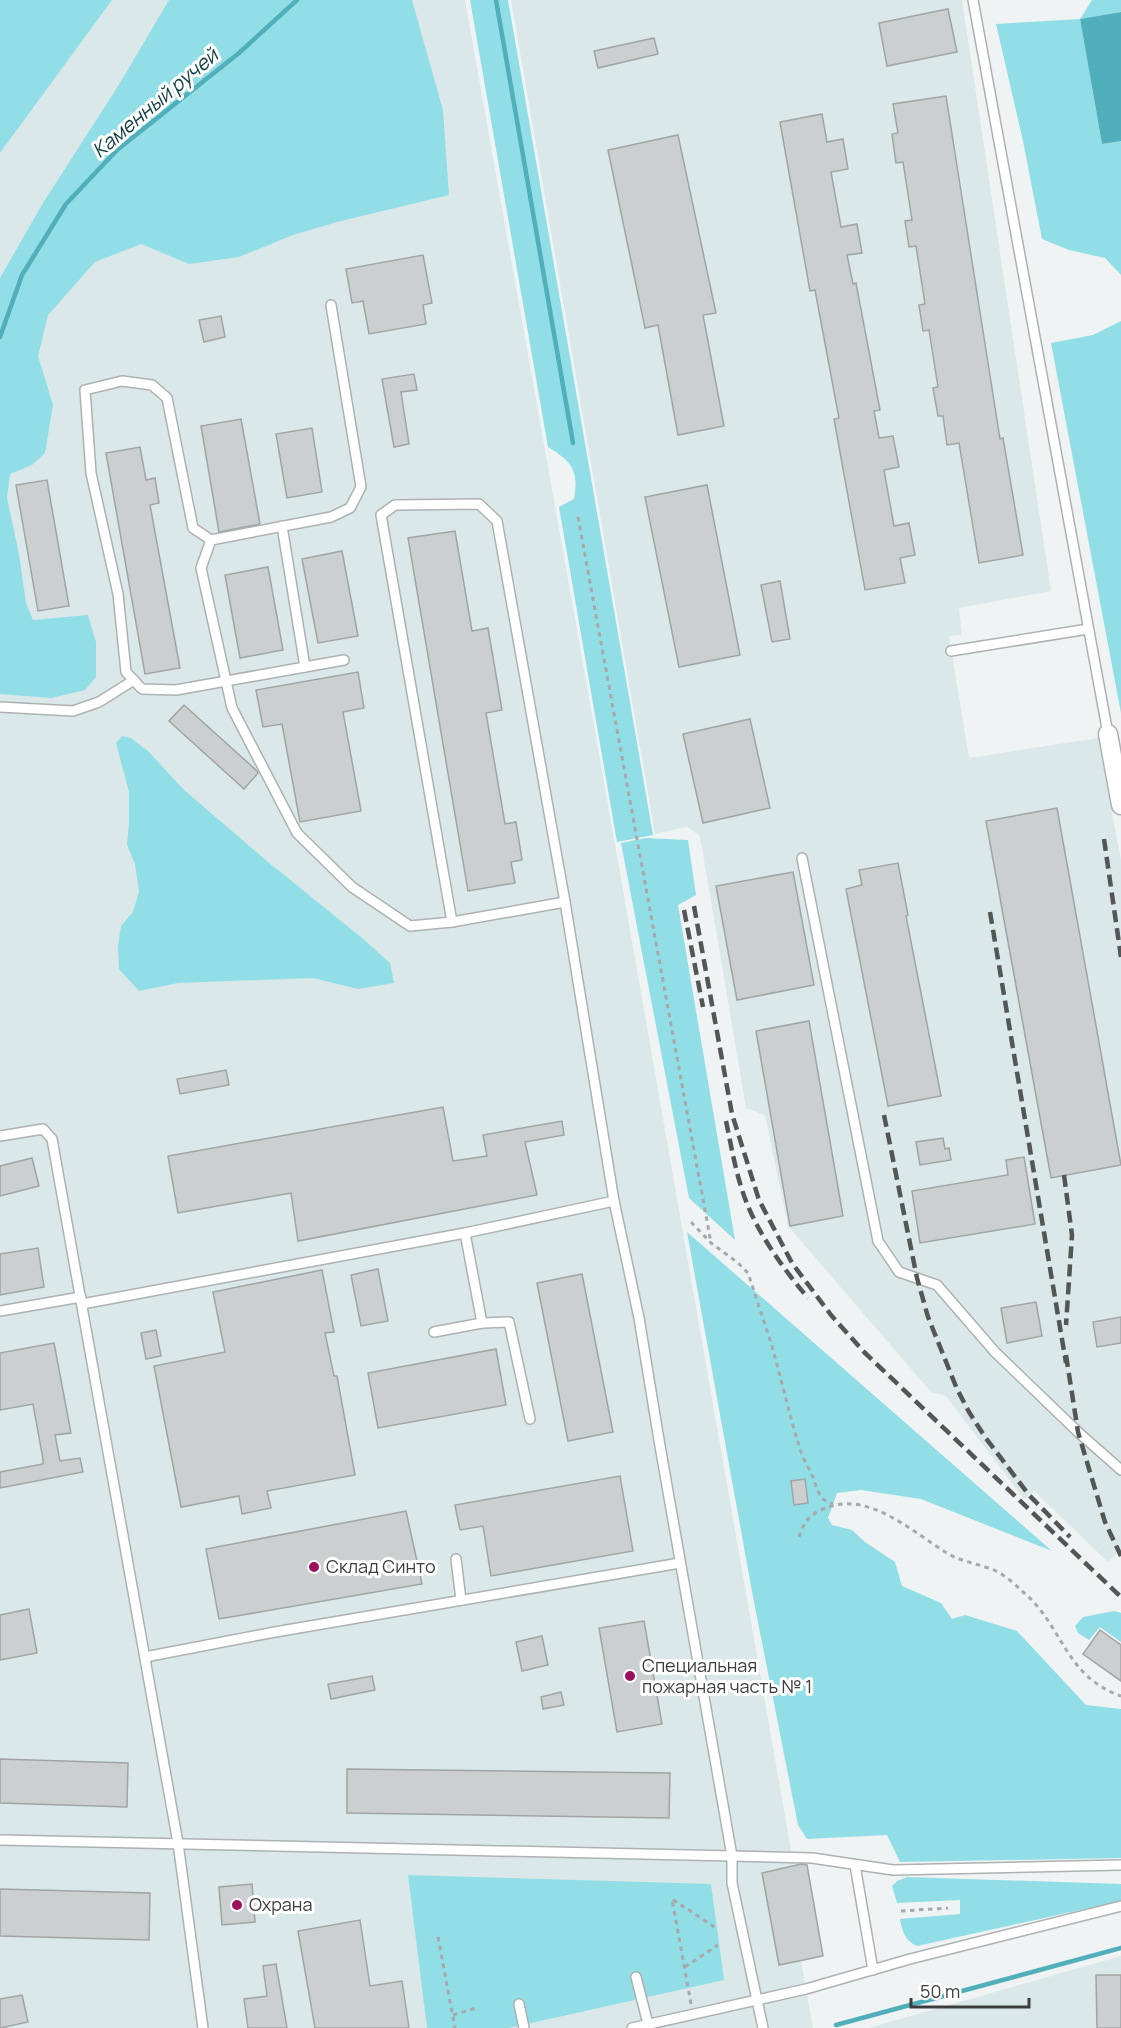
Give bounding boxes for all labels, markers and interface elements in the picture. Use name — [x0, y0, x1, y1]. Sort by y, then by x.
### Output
water label: Каменный ручей — [86, 41, 225, 163]
place label: Склад Синто — [326, 1554, 436, 1578]
marker: Склад Синто — [307, 1560, 321, 1574]
place label: Специальная пожарная часть № 1 — [642, 1653, 812, 1698]
marker: Специальная пожарная часть № 1 — [623, 1669, 637, 1683]
place label: Охрана — [249, 1892, 312, 1916]
marker: Охрана — [230, 1898, 244, 1912]
scale bar — [911, 1971, 1030, 2009]
text: 50 m — [920, 1979, 960, 2003]

